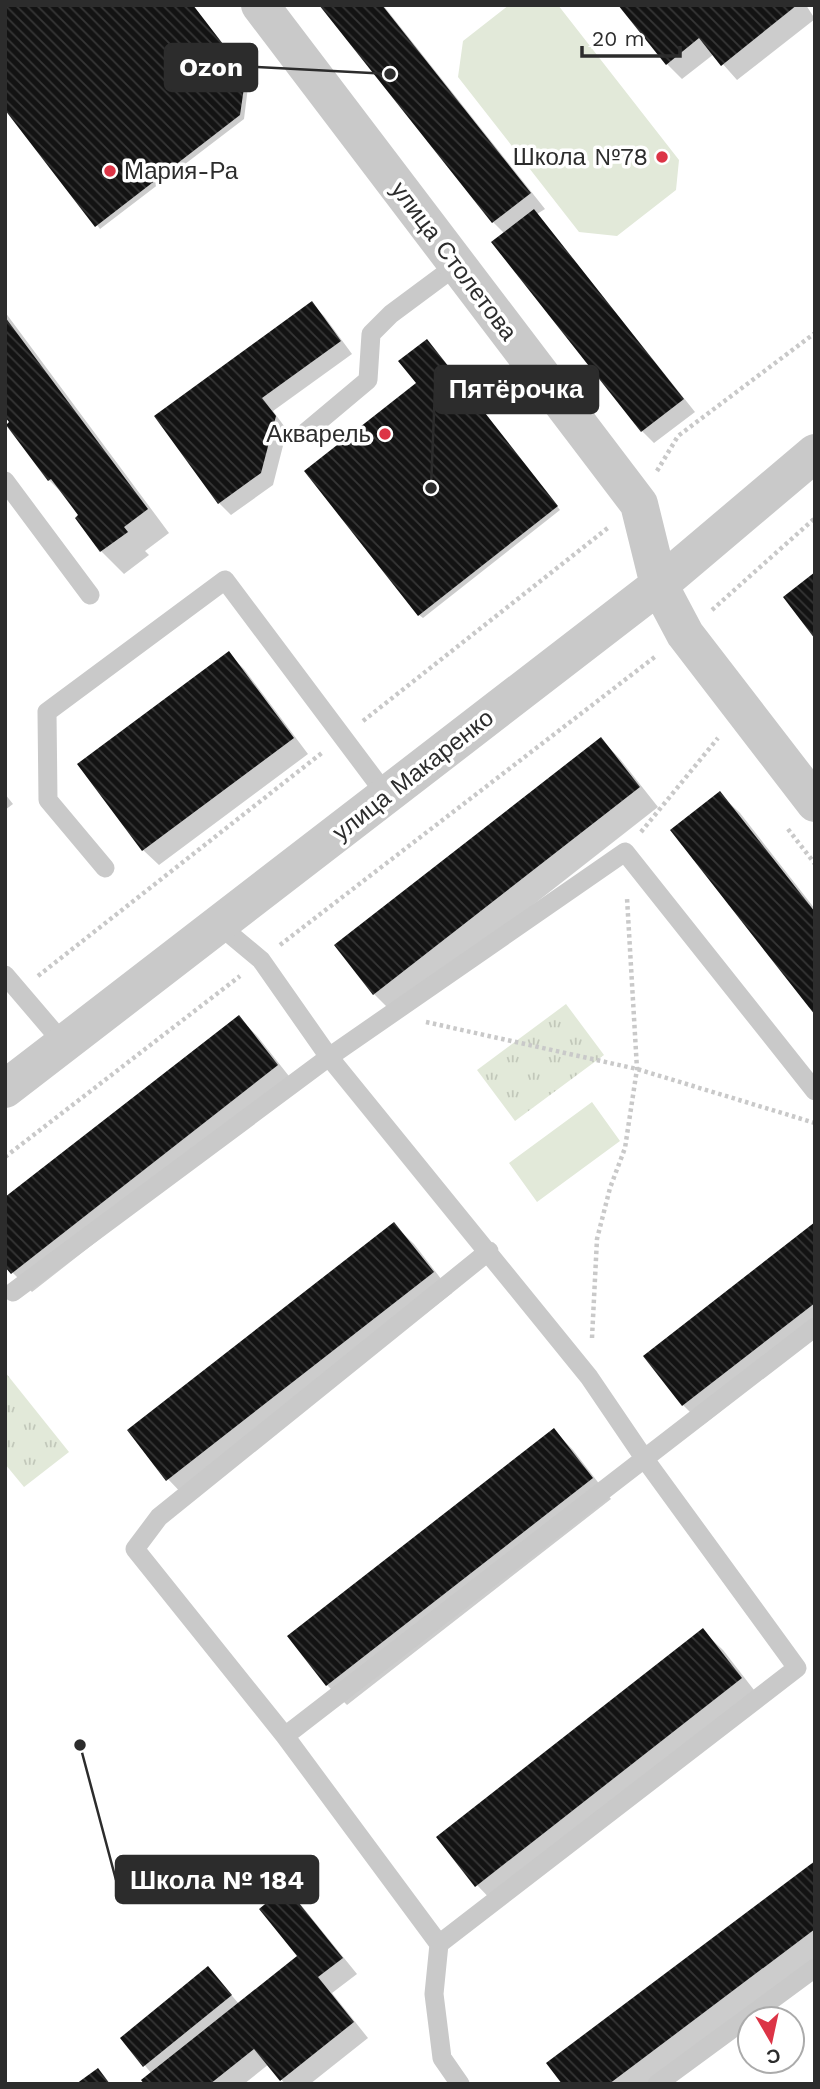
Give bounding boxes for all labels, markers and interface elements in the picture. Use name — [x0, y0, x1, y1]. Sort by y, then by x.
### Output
scale bar — [582, 14, 680, 58]
text: 20 m — [592, 26, 644, 51]
callout: Ozon — [165, 44, 257, 91]
text: Ozon — [179, 52, 243, 82]
place label: Школа №78 — [513, 143, 648, 171]
marker: Школа №78 — [654, 149, 670, 165]
place label: Мария-Ра — [124, 157, 239, 185]
marker: Мария-Ра — [102, 163, 118, 179]
street label: улица Столетова — [385, 176, 523, 346]
callout: Пятёрочка — [435, 366, 598, 413]
text: Пятёрочка — [449, 374, 584, 404]
place label: Акварель — [266, 420, 371, 448]
marker: Акварель — [377, 426, 393, 442]
street label: улица Макаренко — [327, 704, 499, 846]
callout: Школа № 184 — [116, 1856, 318, 1903]
text: Школа № 184 — [130, 1865, 304, 1895]
north arrow — [736, 2005, 806, 2075]
text: С — [765, 2044, 782, 2069]

